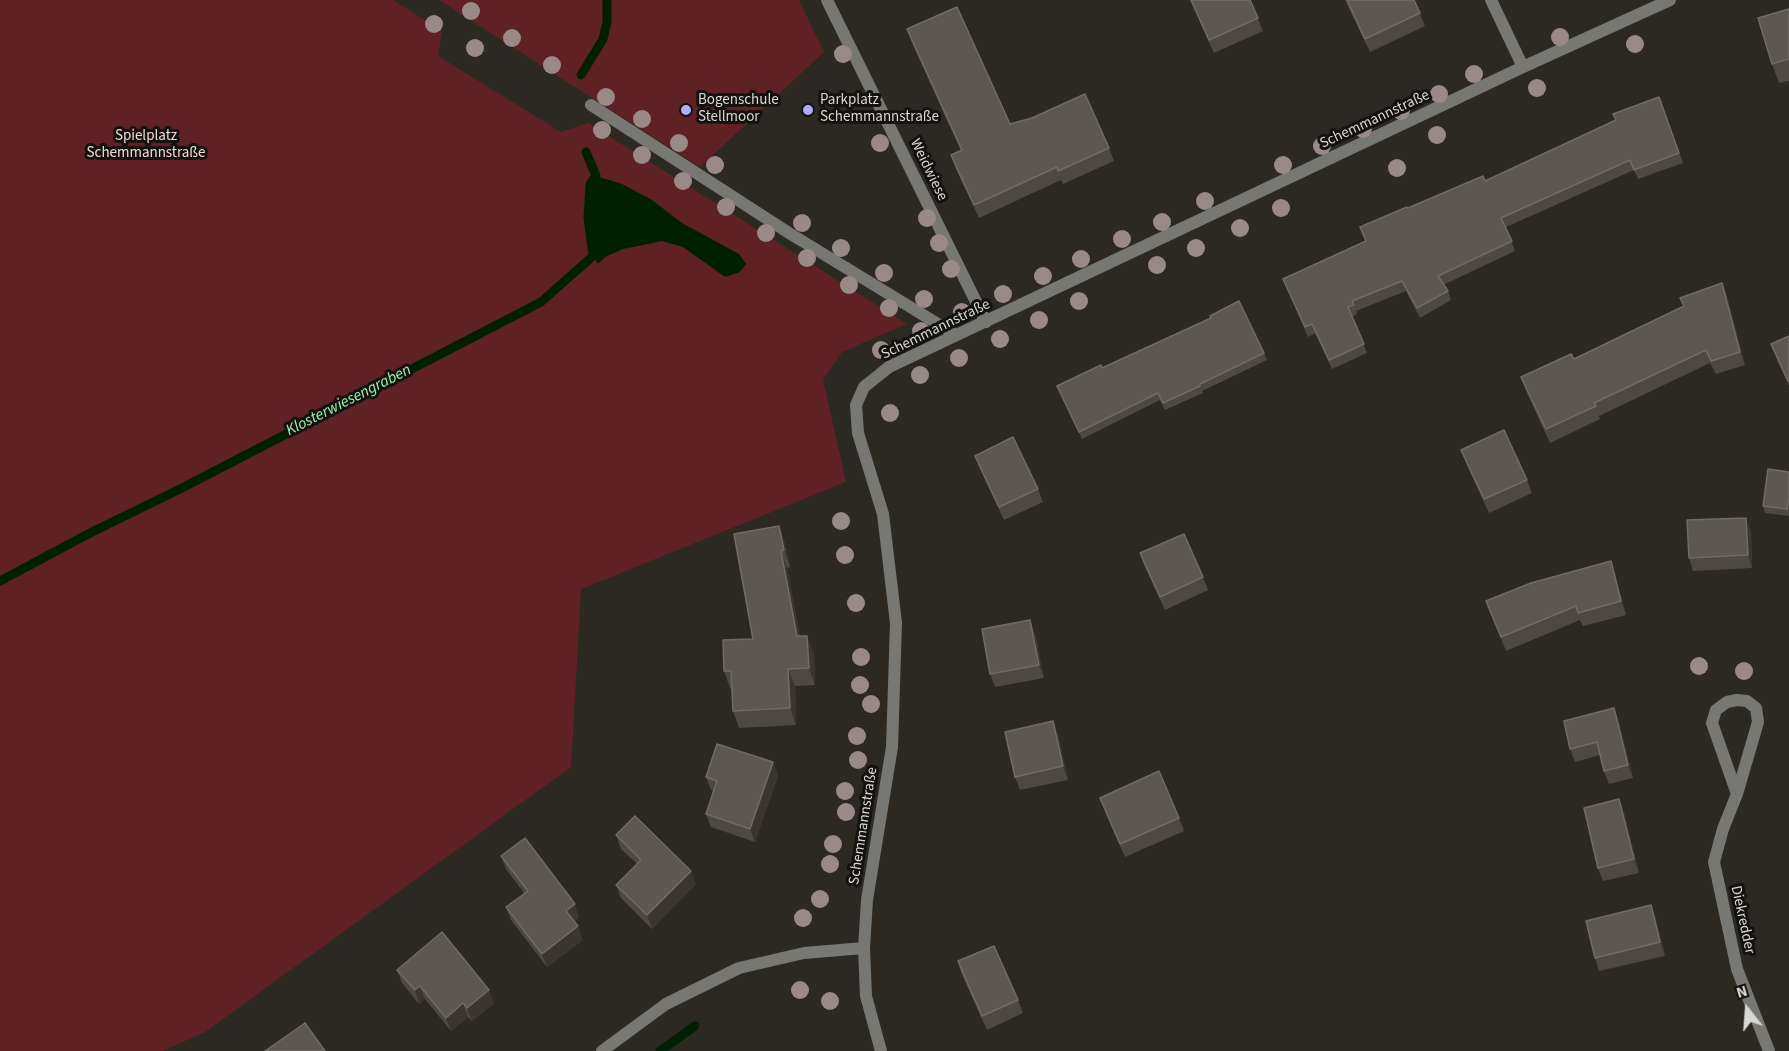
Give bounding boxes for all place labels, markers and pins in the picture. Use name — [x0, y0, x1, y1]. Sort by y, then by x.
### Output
place label: Bogenschule Stellmoor — [698, 92, 779, 127]
place label: Parkplatz Schemmannstraße — [820, 92, 939, 127]
marker: Bogenschule Stellmoor — [679, 103, 693, 117]
marker: Parkplatz Schemmannstraße — [801, 103, 815, 117]

